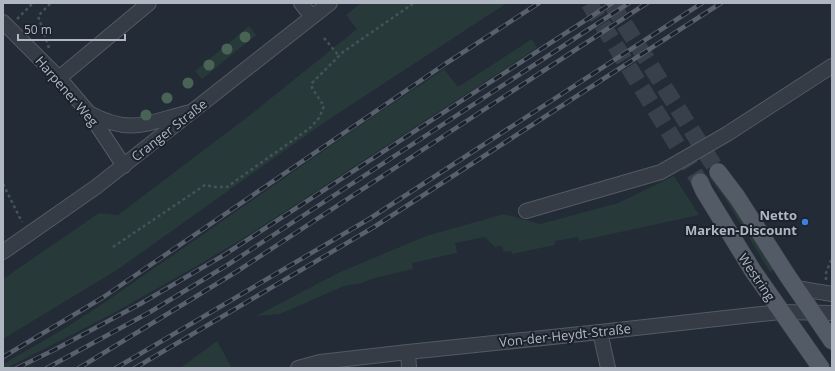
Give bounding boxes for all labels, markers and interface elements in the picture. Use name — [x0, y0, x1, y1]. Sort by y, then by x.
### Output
scale bar — [18, 16, 125, 42]
text: 50 m — [24, 21, 52, 38]
street label: Harpener Weg — [31, 52, 103, 130]
street label: Cranger Straße — [127, 95, 211, 165]
place label: Netto Marken-Discount — [685, 206, 797, 239]
marker: Netto Marken-Discount — [800, 217, 810, 227]
street label: Westring — [735, 250, 779, 304]
street label: Von-der-Heydt-Straße — [498, 319, 632, 351]

